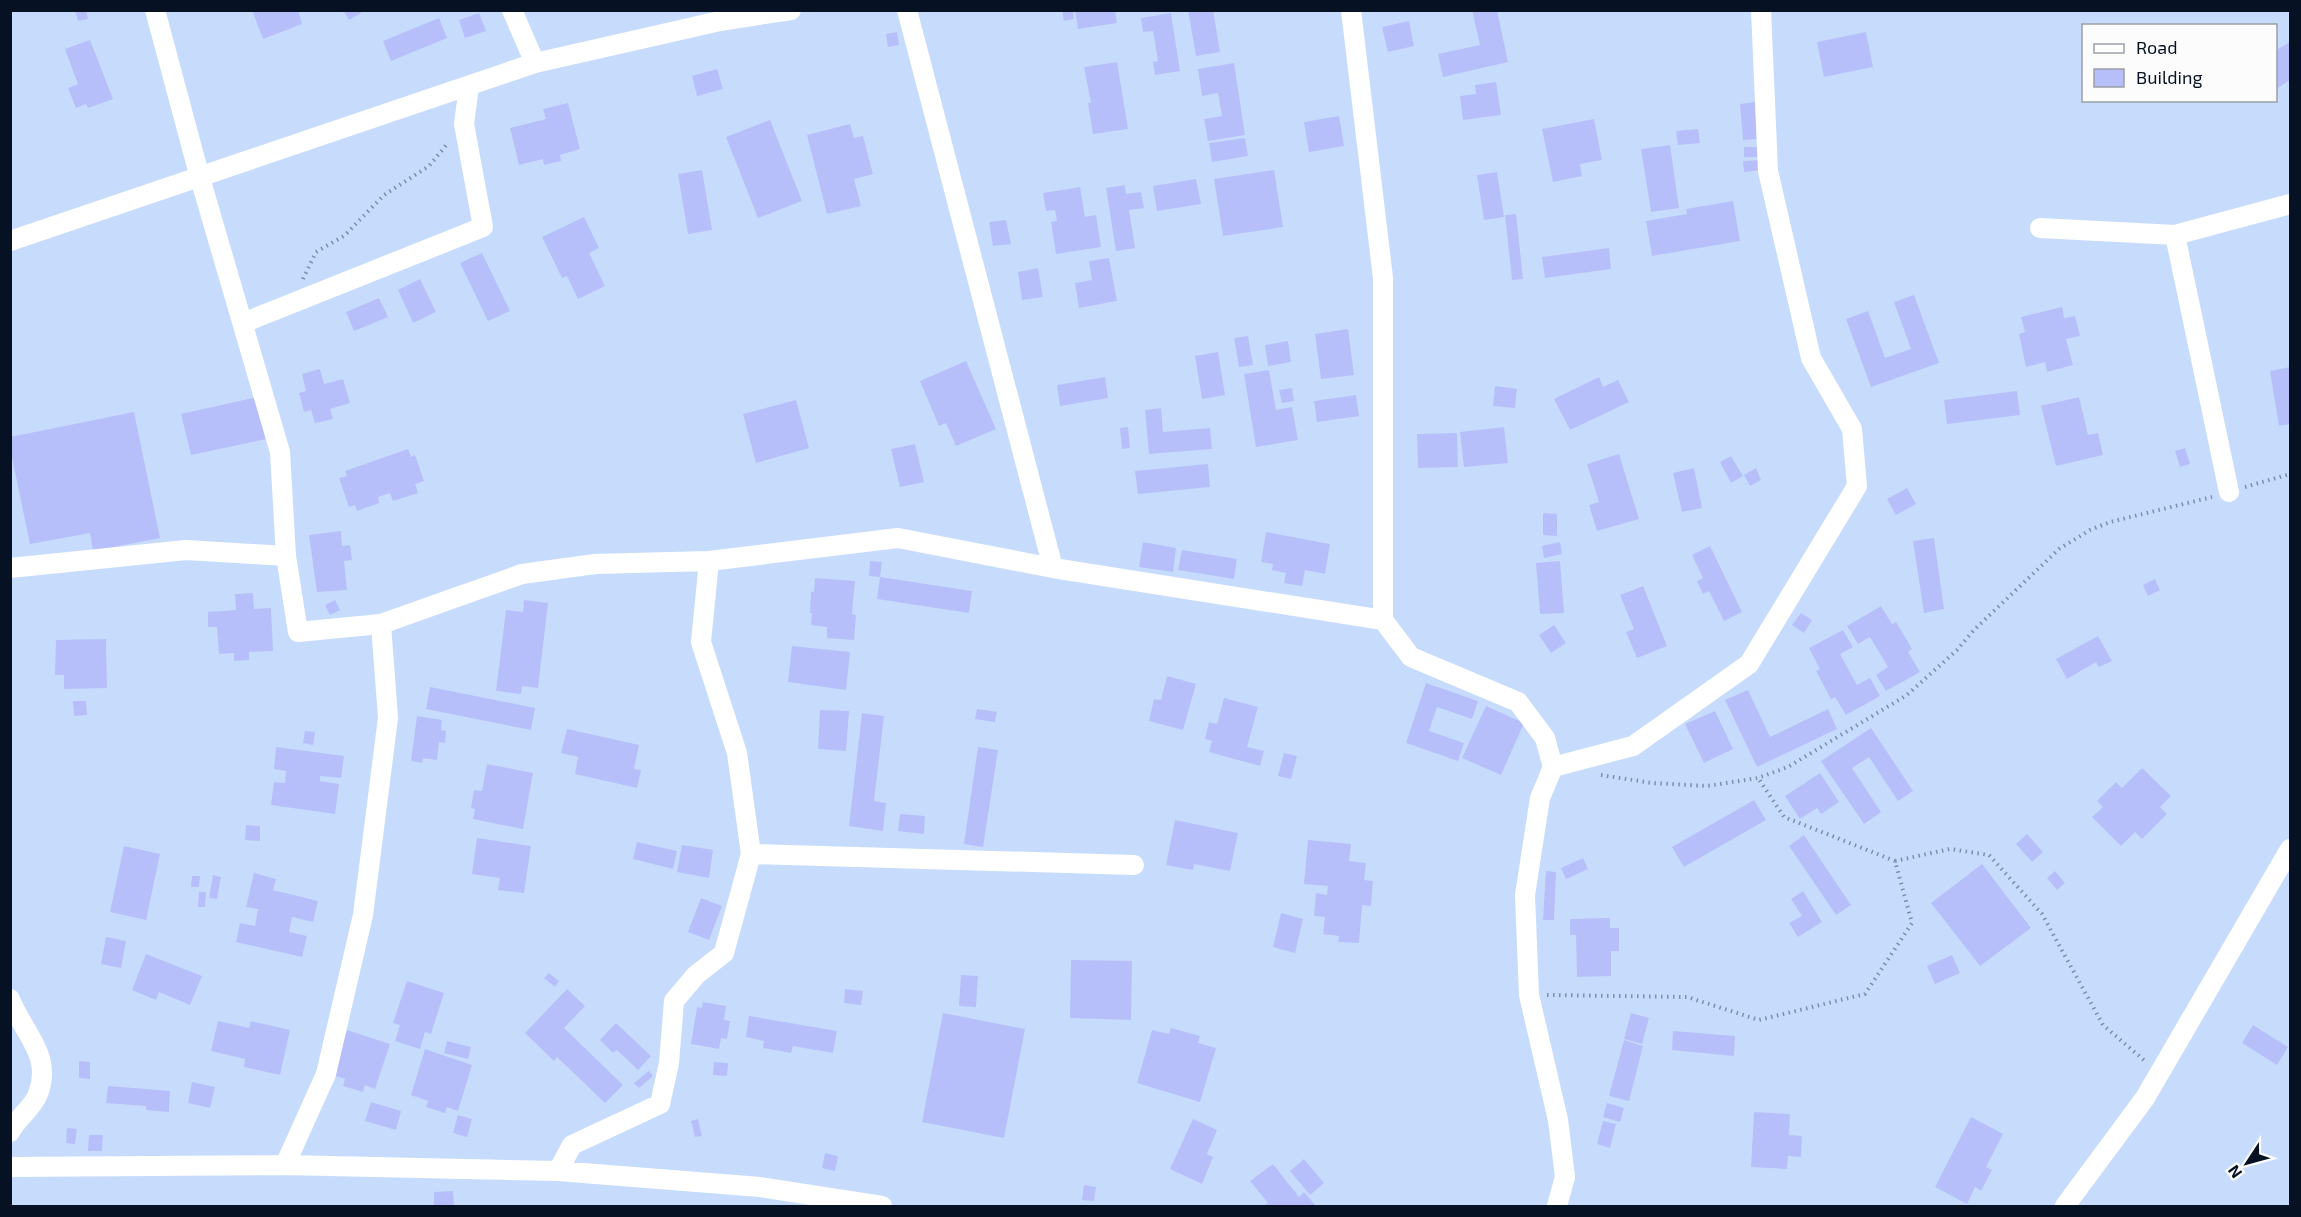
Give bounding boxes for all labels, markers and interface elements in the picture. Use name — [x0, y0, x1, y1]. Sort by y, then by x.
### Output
legend — [2082, 24, 2277, 102]
text: Road — [2136, 36, 2177, 58]
text: Building — [2136, 66, 2203, 88]
north arrow — [2217, 1133, 2277, 1193]
text: N — [2223, 1162, 2246, 1182]

